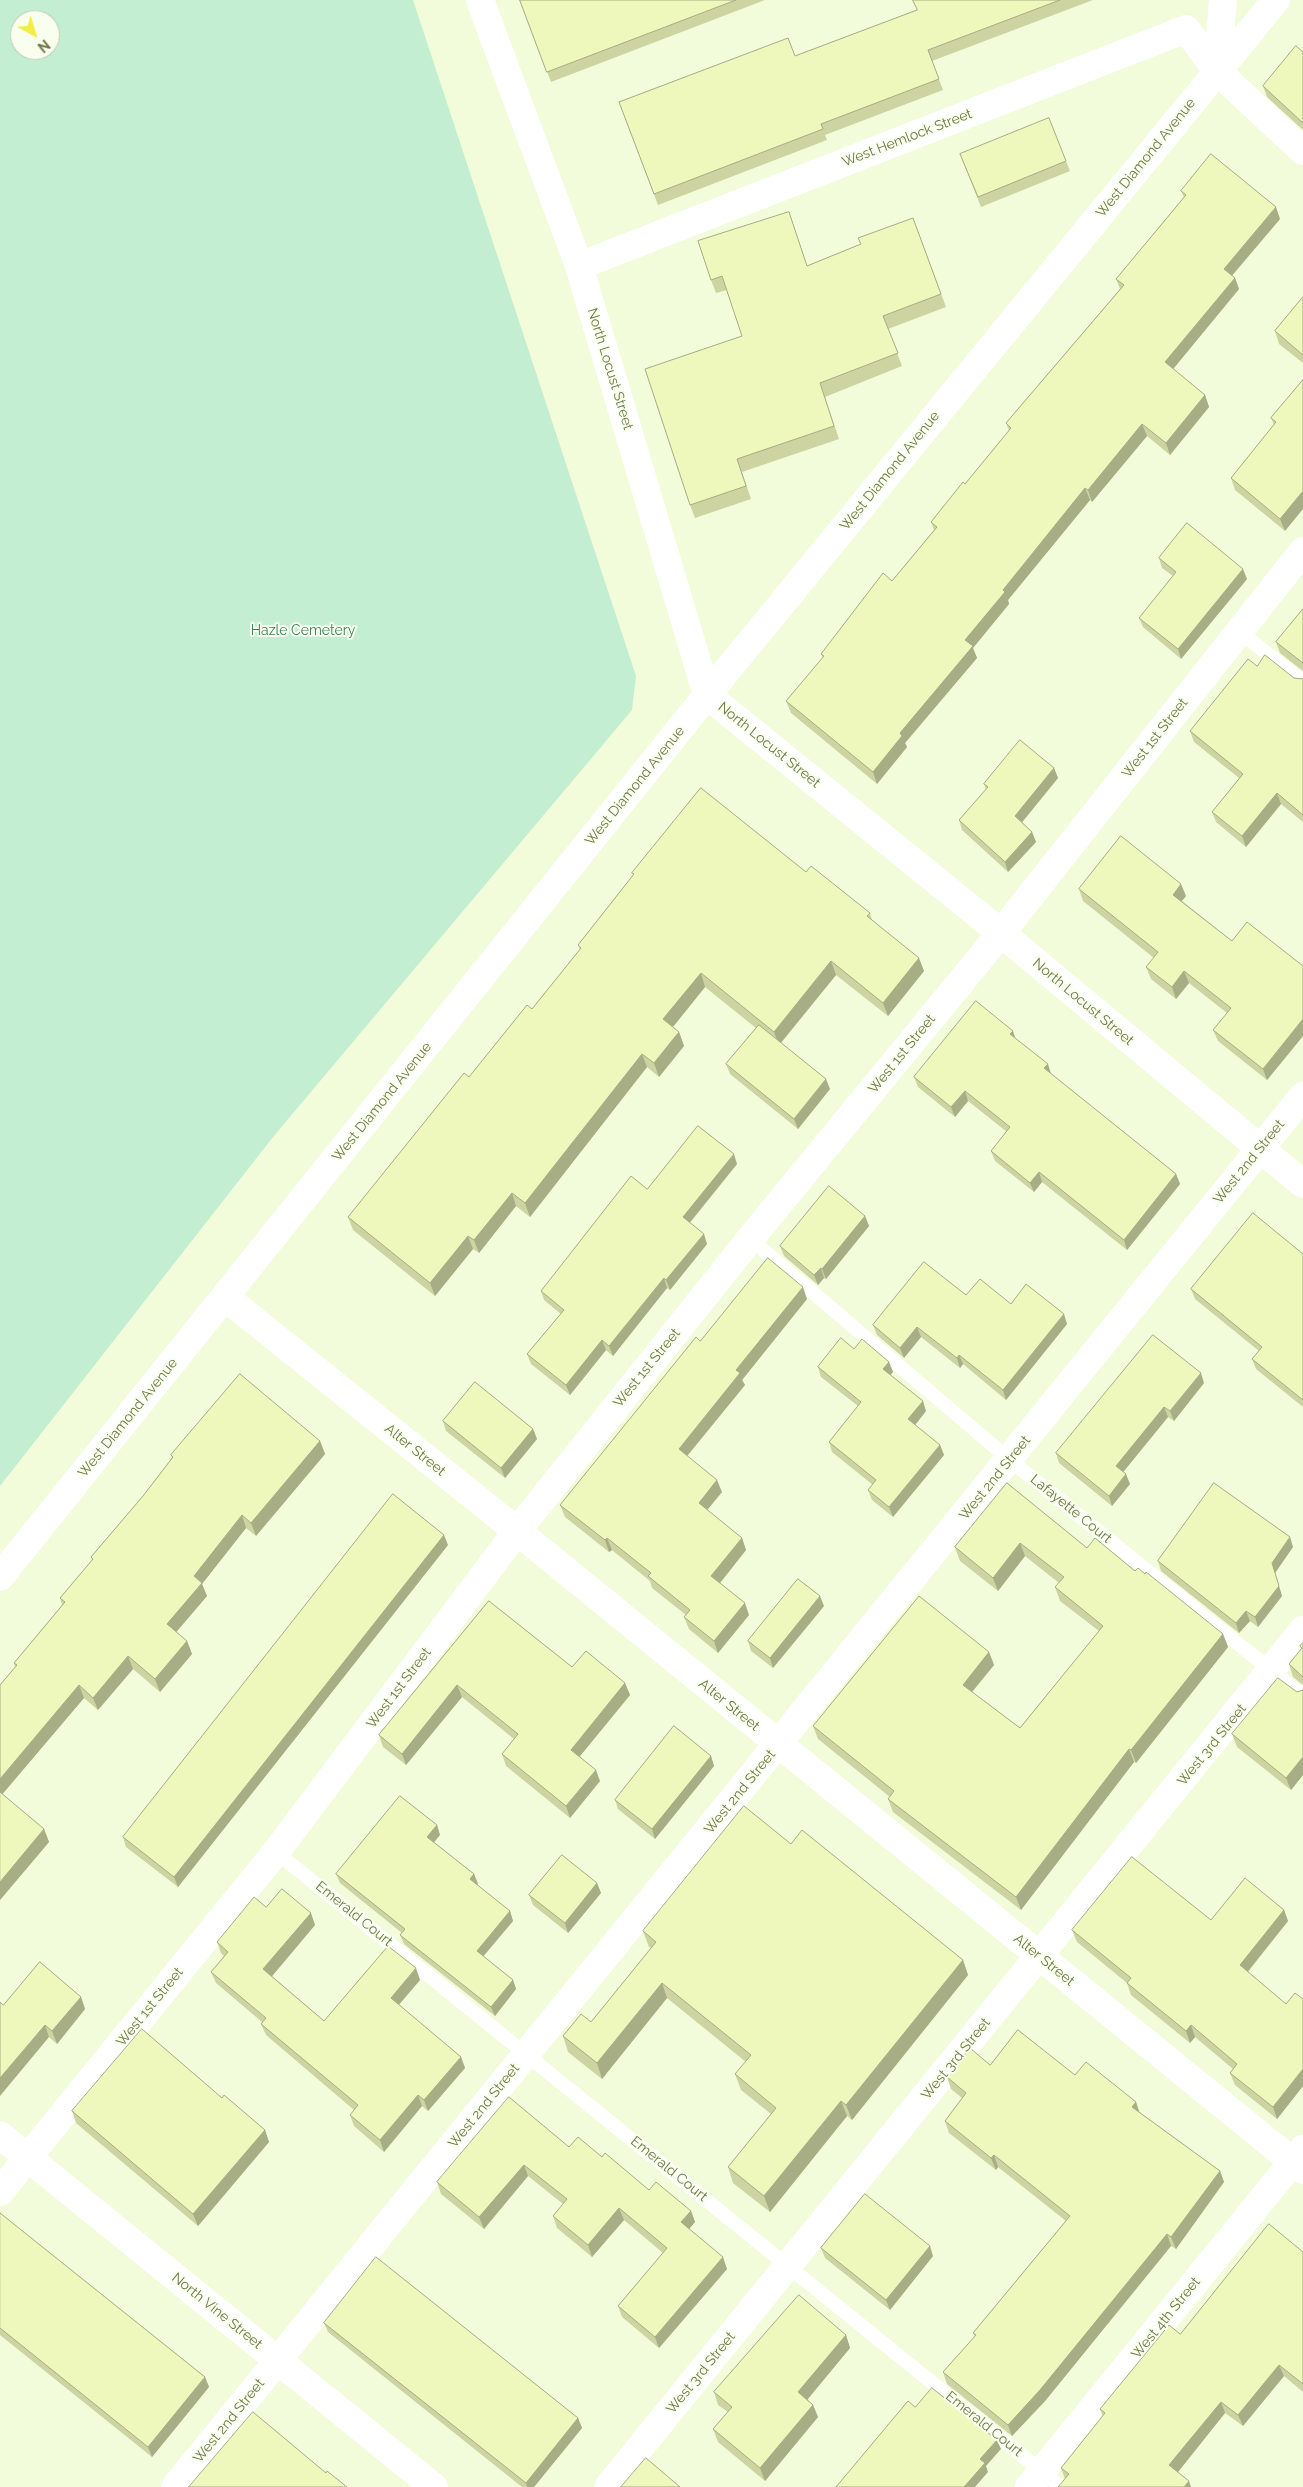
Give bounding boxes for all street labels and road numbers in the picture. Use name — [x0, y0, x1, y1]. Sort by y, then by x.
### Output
street label: West Diamond Avenue — [1093, 95, 1199, 221]
street label: West Hemlock Street — [840, 105, 974, 171]
street label: North Locust Street — [583, 306, 637, 432]
street label: West Diamond Avenue — [837, 408, 943, 534]
street label: West 1st Street — [1119, 695, 1191, 781]
street label: North Locust Street — [715, 699, 823, 791]
street label: West Diamond Avenue — [582, 723, 688, 849]
street label: North Locust Street — [1029, 955, 1137, 1049]
street label: West 1st Street — [865, 1011, 939, 1097]
street label: West Diamond Avenue — [329, 1039, 435, 1165]
street label: West 2nd Street — [1210, 1116, 1288, 1208]
street label: West 1st Street — [610, 1325, 684, 1411]
street label: West Diamond Avenue — [75, 1355, 181, 1481]
street label: Alter Street — [381, 1420, 449, 1480]
street label: West 2nd Street — [956, 1432, 1034, 1524]
street label: Lafayette Court — [1027, 1471, 1115, 1547]
street label: West 1st Street — [363, 1644, 435, 1732]
street label: Alter Street — [695, 1675, 763, 1735]
street label: West 3rd Street — [1174, 1701, 1250, 1789]
street label: West 2nd Street — [701, 1746, 779, 1838]
street label: Emerald Court — [312, 1878, 396, 1950]
street label: Alter Street — [1010, 1930, 1078, 1990]
street label: West 1st Street — [113, 1964, 187, 2050]
street label: West 3rd Street — [918, 2015, 994, 2103]
street label: West 2nd Street — [445, 2060, 523, 2152]
street label: Emerald Court — [627, 2133, 711, 2205]
street label: North Vine Street — [168, 2269, 266, 2353]
street label: West 4th Street — [1128, 2274, 1204, 2362]
street label: West 3rd Street — [663, 2329, 739, 2417]
street label: West 2nd Street — [190, 2375, 268, 2467]
street label: Emerald Court — [942, 2388, 1026, 2460]

